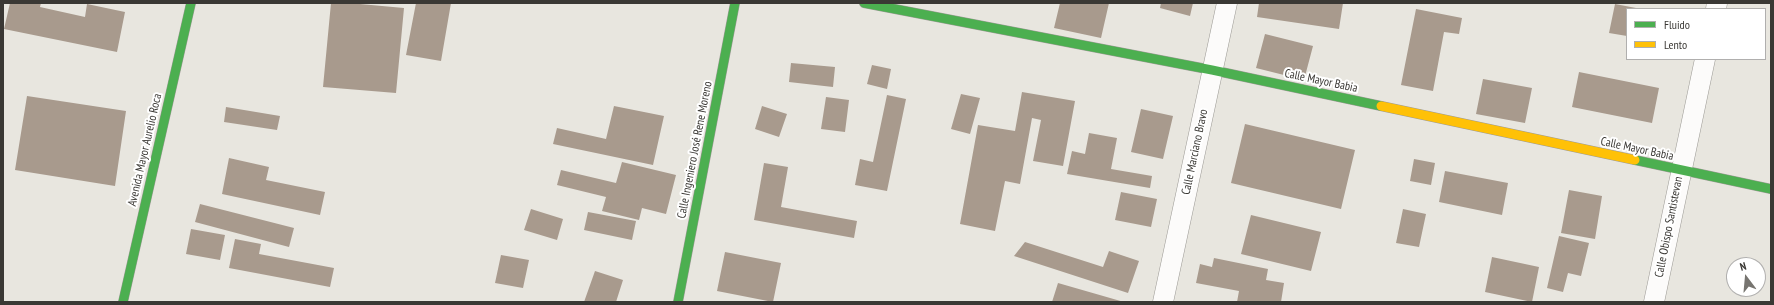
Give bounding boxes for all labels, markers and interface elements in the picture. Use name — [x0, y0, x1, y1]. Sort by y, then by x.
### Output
legend — [1626, 8, 1766, 60]
text: Fluido — [1664, 17, 1690, 32]
text: Lento — [1664, 37, 1687, 52]
street label: Calle Mayor Babia — [1283, 66, 1359, 96]
street label: Calle Ingeniero José Rene Moreno — [675, 80, 715, 220]
street label: Avenida Mayor Aurelio Roca — [125, 92, 165, 208]
street label: Calle Marciano Bravo — [1179, 108, 1211, 196]
street label: Calle Mayor Babia — [1599, 134, 1675, 164]
street label: Calle Obispo Santistevan — [1652, 175, 1686, 279]
north arrow — [1726, 257, 1766, 297]
text: N — [1738, 259, 1748, 274]

